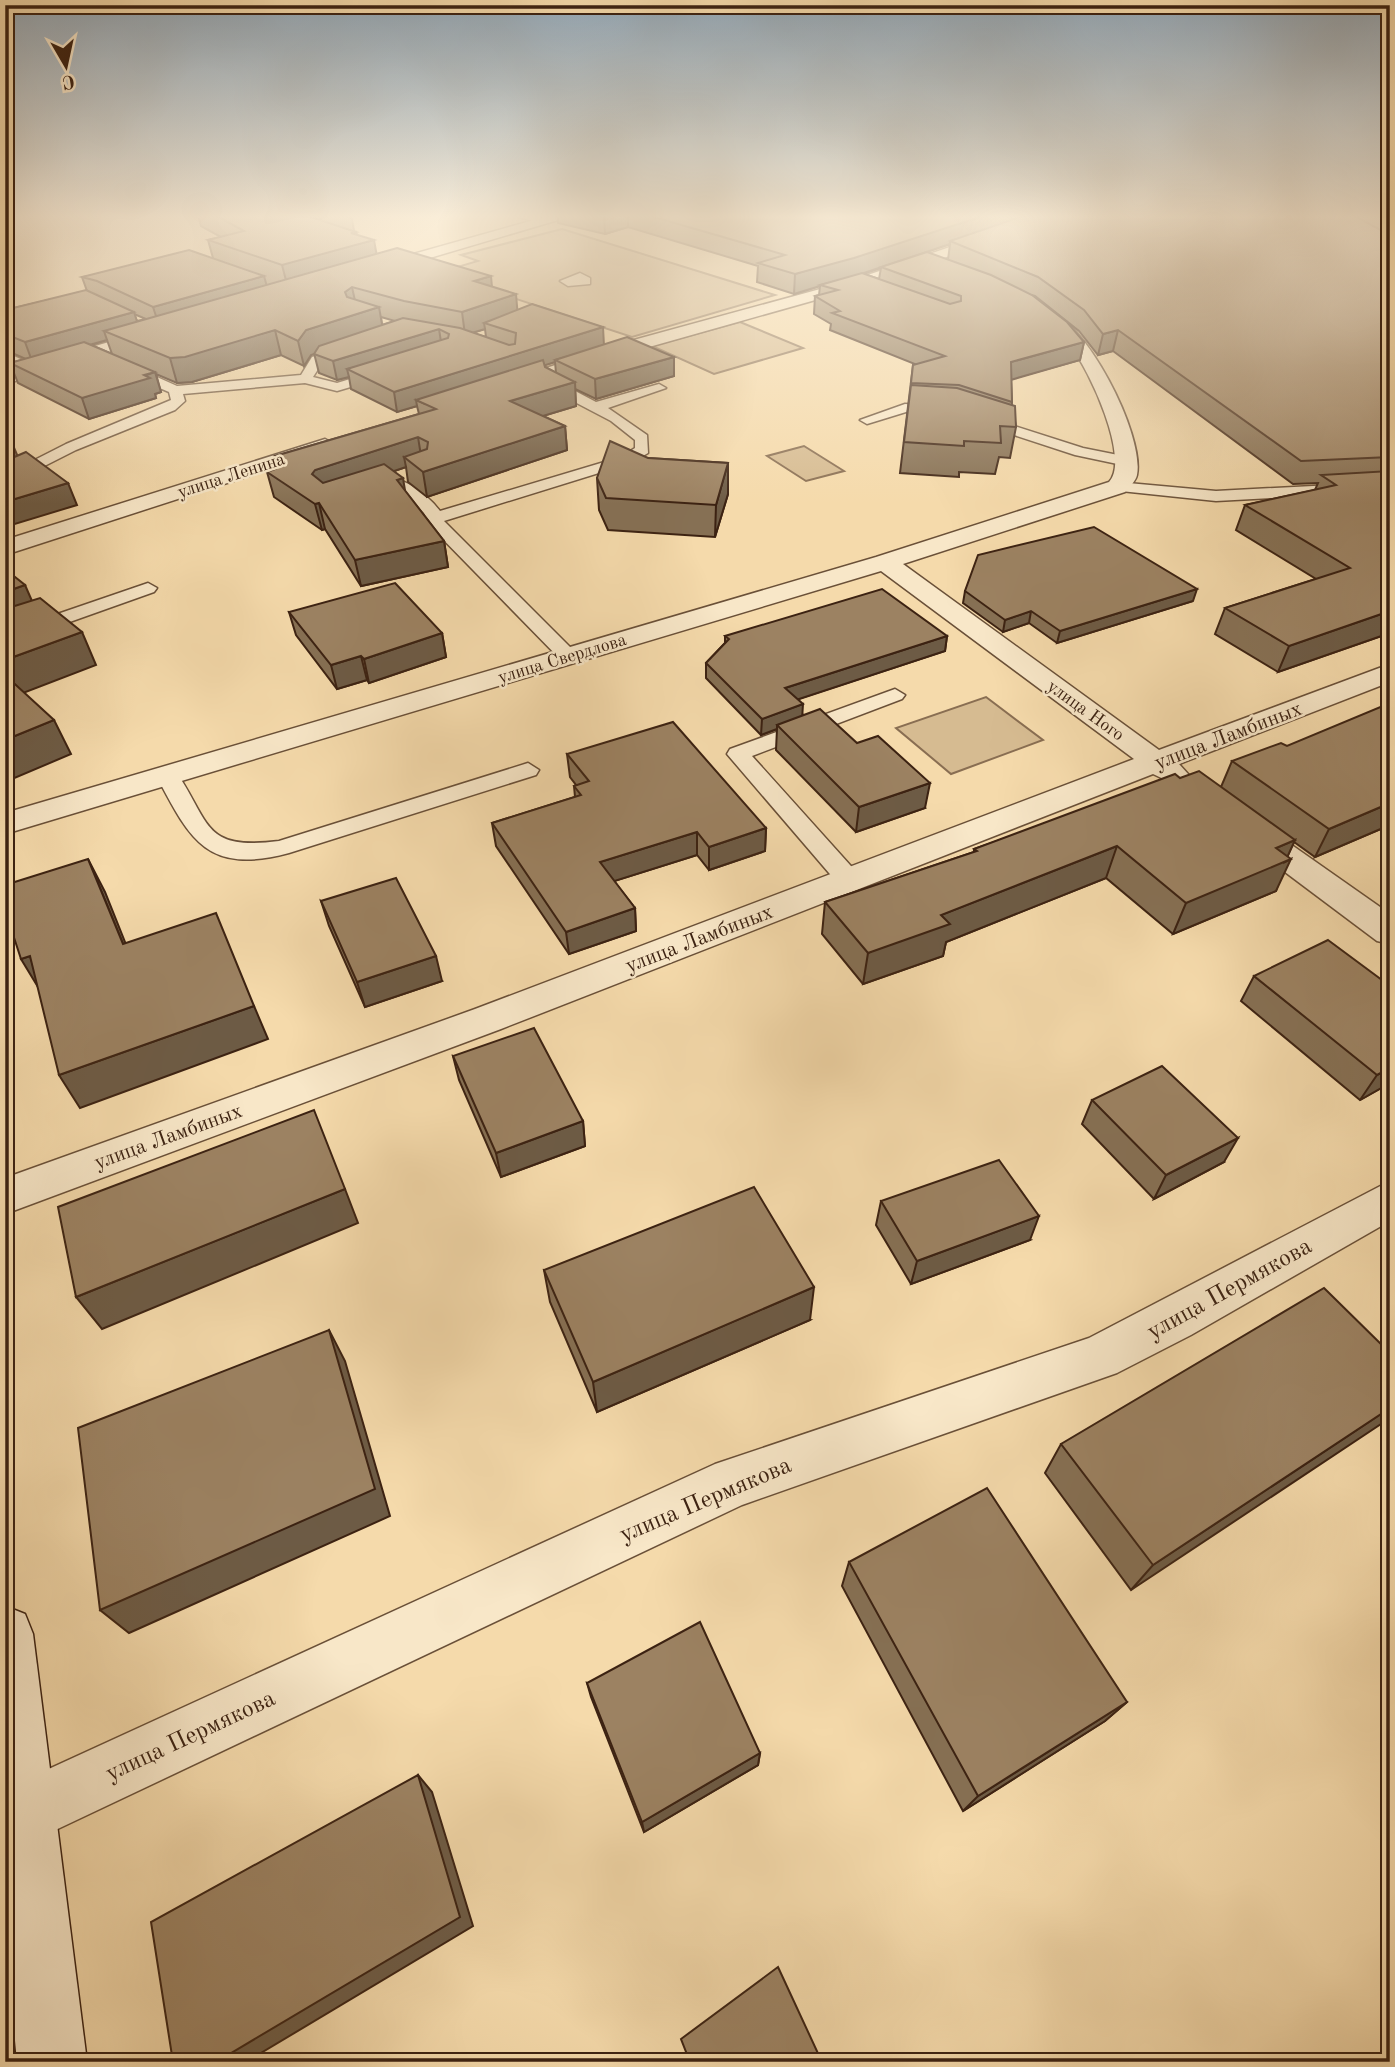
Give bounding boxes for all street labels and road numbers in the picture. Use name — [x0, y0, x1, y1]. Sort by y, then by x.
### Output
street label: улица Ленина — [175, 450, 287, 502]
street label: улица Свердлова — [496, 631, 629, 687]
street label: улица Ного — [1044, 677, 1127, 745]
street label: улица Ламбиных — [1152, 699, 1305, 774]
street label: улица Ламбиных — [623, 902, 776, 977]
street label: улица Ламбиных — [91, 1101, 246, 1174]
street label: улица Пермякова — [1144, 1235, 1316, 1345]
street label: улица Пермякова — [616, 1454, 795, 1548]
street label: улица Пермякова — [102, 1687, 279, 1787]

